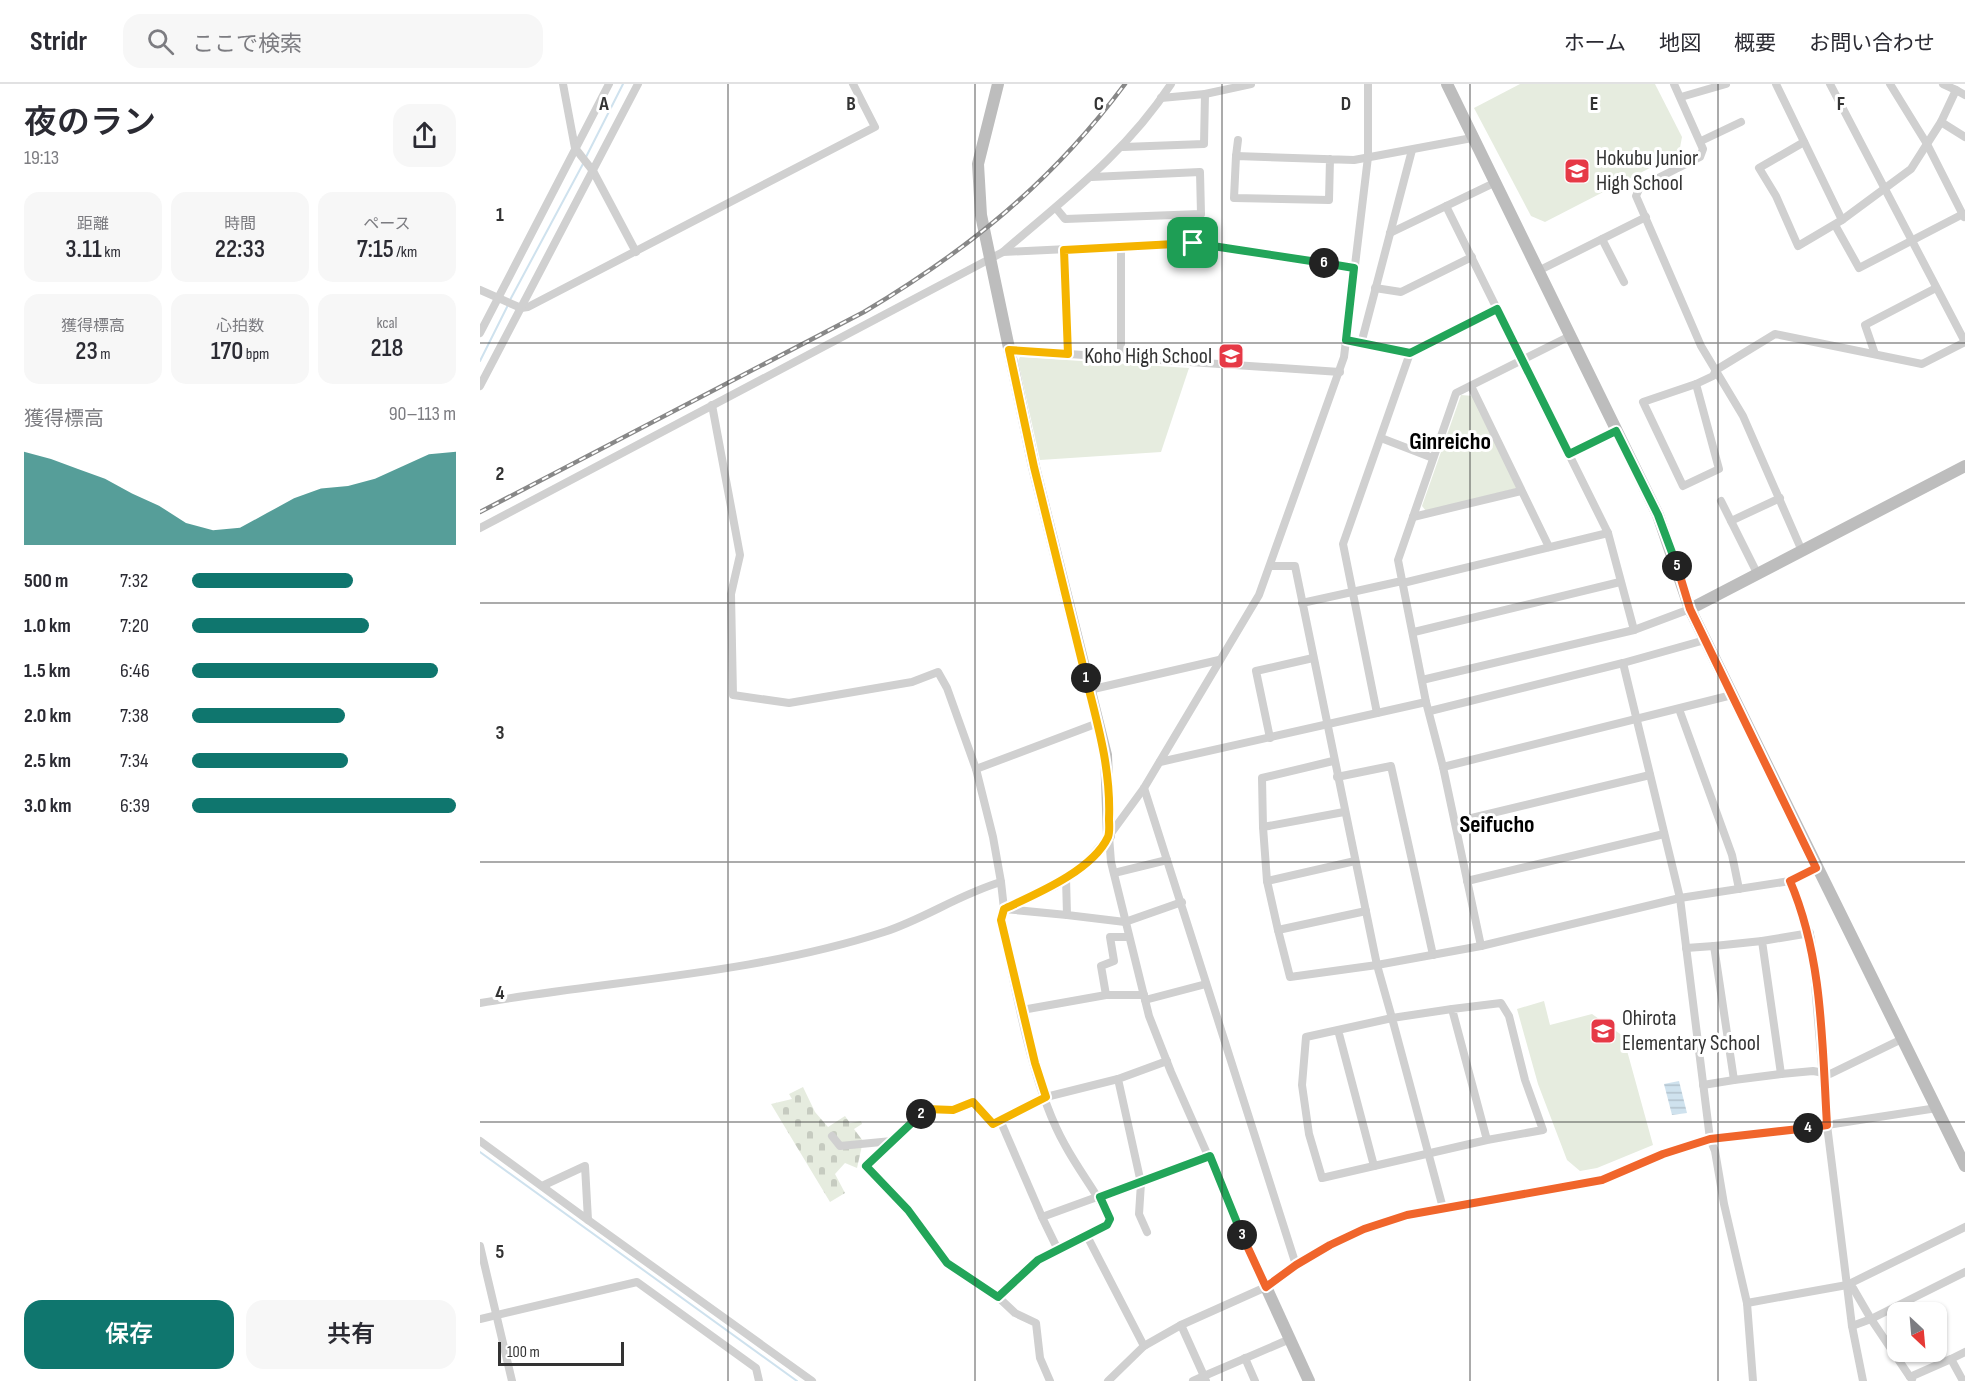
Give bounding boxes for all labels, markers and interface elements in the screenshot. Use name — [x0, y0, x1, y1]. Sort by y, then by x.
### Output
search box — [123, 14, 543, 68]
text: Stridr — [30, 25, 87, 58]
icon: search — [144, 25, 177, 58]
text: ここで検索 — [192, 31, 302, 58]
text: ホーム — [1564, 31, 1626, 56]
text: 地図 — [1659, 31, 1701, 56]
text: 概要 — [1734, 31, 1776, 56]
text: お問い合わせ — [1809, 31, 1935, 56]
text: A — [598, 92, 609, 116]
text: B — [846, 92, 856, 116]
text: C — [1094, 92, 1104, 116]
text: D — [1341, 92, 1351, 116]
text: E — [1590, 92, 1598, 116]
text: F — [1837, 92, 1845, 116]
text: 夜のラン — [24, 103, 156, 143]
button: share — [393, 104, 456, 167]
place label: Hokubu Junior High School — [1596, 145, 1698, 197]
text: 19:13 — [24, 146, 59, 170]
school or university icon: Hokubu Junior High School — [1562, 156, 1592, 186]
text: 1 — [496, 203, 504, 227]
text: 距離 — [77, 215, 109, 234]
text: 時間 — [224, 215, 256, 234]
text: ペース — [363, 215, 411, 234]
pin — [1167, 217, 1218, 268]
icon: arrive — [1176, 226, 1209, 259]
text: 3.11 — [65, 234, 102, 265]
text: 22:33 — [215, 234, 265, 265]
text: 7:15 — [357, 234, 394, 265]
text: km — [102, 243, 121, 262]
text: /km — [394, 243, 417, 262]
pin: 6 — [1309, 248, 1339, 278]
text: 6 — [1320, 253, 1328, 272]
text: kcal — [376, 314, 398, 333]
text: 獲得標高 — [61, 317, 125, 336]
text: 心拍数 — [216, 317, 264, 336]
text: 218 — [371, 333, 403, 364]
text: 23 — [75, 336, 98, 367]
text: 170 — [211, 336, 243, 367]
school or university icon: Koho High School — [1216, 341, 1246, 371]
place label: Koho High School — [1084, 343, 1212, 370]
text: m — [98, 345, 111, 364]
text: bpm — [243, 345, 269, 364]
text: 90–113 m — [389, 402, 456, 426]
text: 獲得標高 — [24, 407, 104, 431]
district label: Ginreicho — [1409, 427, 1491, 456]
text: 2 — [496, 462, 504, 486]
pin: 5 — [1662, 551, 1692, 581]
text: 5 — [1673, 556, 1681, 575]
text: 500 m — [24, 569, 68, 593]
text: 7:32 — [120, 569, 148, 593]
text: 1.0 km — [24, 614, 71, 638]
text: 7:20 — [120, 614, 149, 638]
text: 1.5 km — [24, 659, 70, 683]
text: 6:46 — [120, 659, 150, 683]
pin: 1 — [1071, 663, 1101, 693]
text: 1 — [1083, 668, 1089, 687]
text: 2.0 km — [24, 704, 71, 728]
text: 7:38 — [120, 704, 149, 728]
text: 3 — [496, 721, 505, 745]
text: 2.5 km — [24, 749, 71, 773]
text: 7:34 — [120, 749, 148, 773]
text: 3.0 km — [24, 794, 71, 818]
text: 6:39 — [120, 794, 150, 818]
district label: Seifucho — [1459, 810, 1535, 839]
text: 4 — [495, 981, 505, 1005]
place label: Ohirota Elementary School — [1622, 1005, 1760, 1057]
school or university icon: Ohirota Elementary School — [1588, 1016, 1618, 1046]
pin: 2 — [906, 1099, 936, 1129]
text: 2 — [917, 1104, 925, 1123]
pin: 4 — [1793, 1113, 1823, 1143]
text: 4 — [1804, 1118, 1812, 1137]
pin: 3 — [1227, 1220, 1257, 1250]
text: 3 — [1238, 1225, 1246, 1244]
text: 5 — [496, 1240, 505, 1264]
button: 保存 — [24, 1300, 234, 1369]
button: 共有 — [246, 1300, 456, 1369]
north arrow — [1887, 1302, 1947, 1362]
map controls — [1887, 1302, 1947, 1362]
scale bar — [498, 1339, 624, 1366]
text: 100 m — [507, 1343, 540, 1362]

